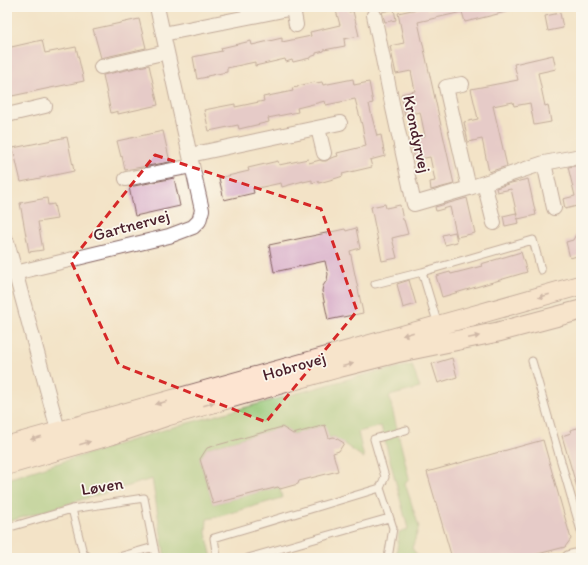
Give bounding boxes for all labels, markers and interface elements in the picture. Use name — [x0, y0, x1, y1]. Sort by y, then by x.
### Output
street label: Krondyrvej — [399, 93, 435, 175]
street label: Gartnervej — [91, 205, 171, 245]
one-way arrow — [537, 293, 549, 299]
one-way arrow — [401, 331, 413, 337]
one-way arrow — [468, 334, 481, 340]
street label: Hobrovej — [260, 347, 328, 385]
one-way arrow — [341, 362, 354, 368]
one-way arrow — [155, 400, 167, 406]
one-way arrow — [203, 401, 215, 407]
one-way arrow — [30, 435, 42, 441]
one-way arrow — [79, 440, 91, 446]
street label: Løven — [80, 473, 124, 499]

